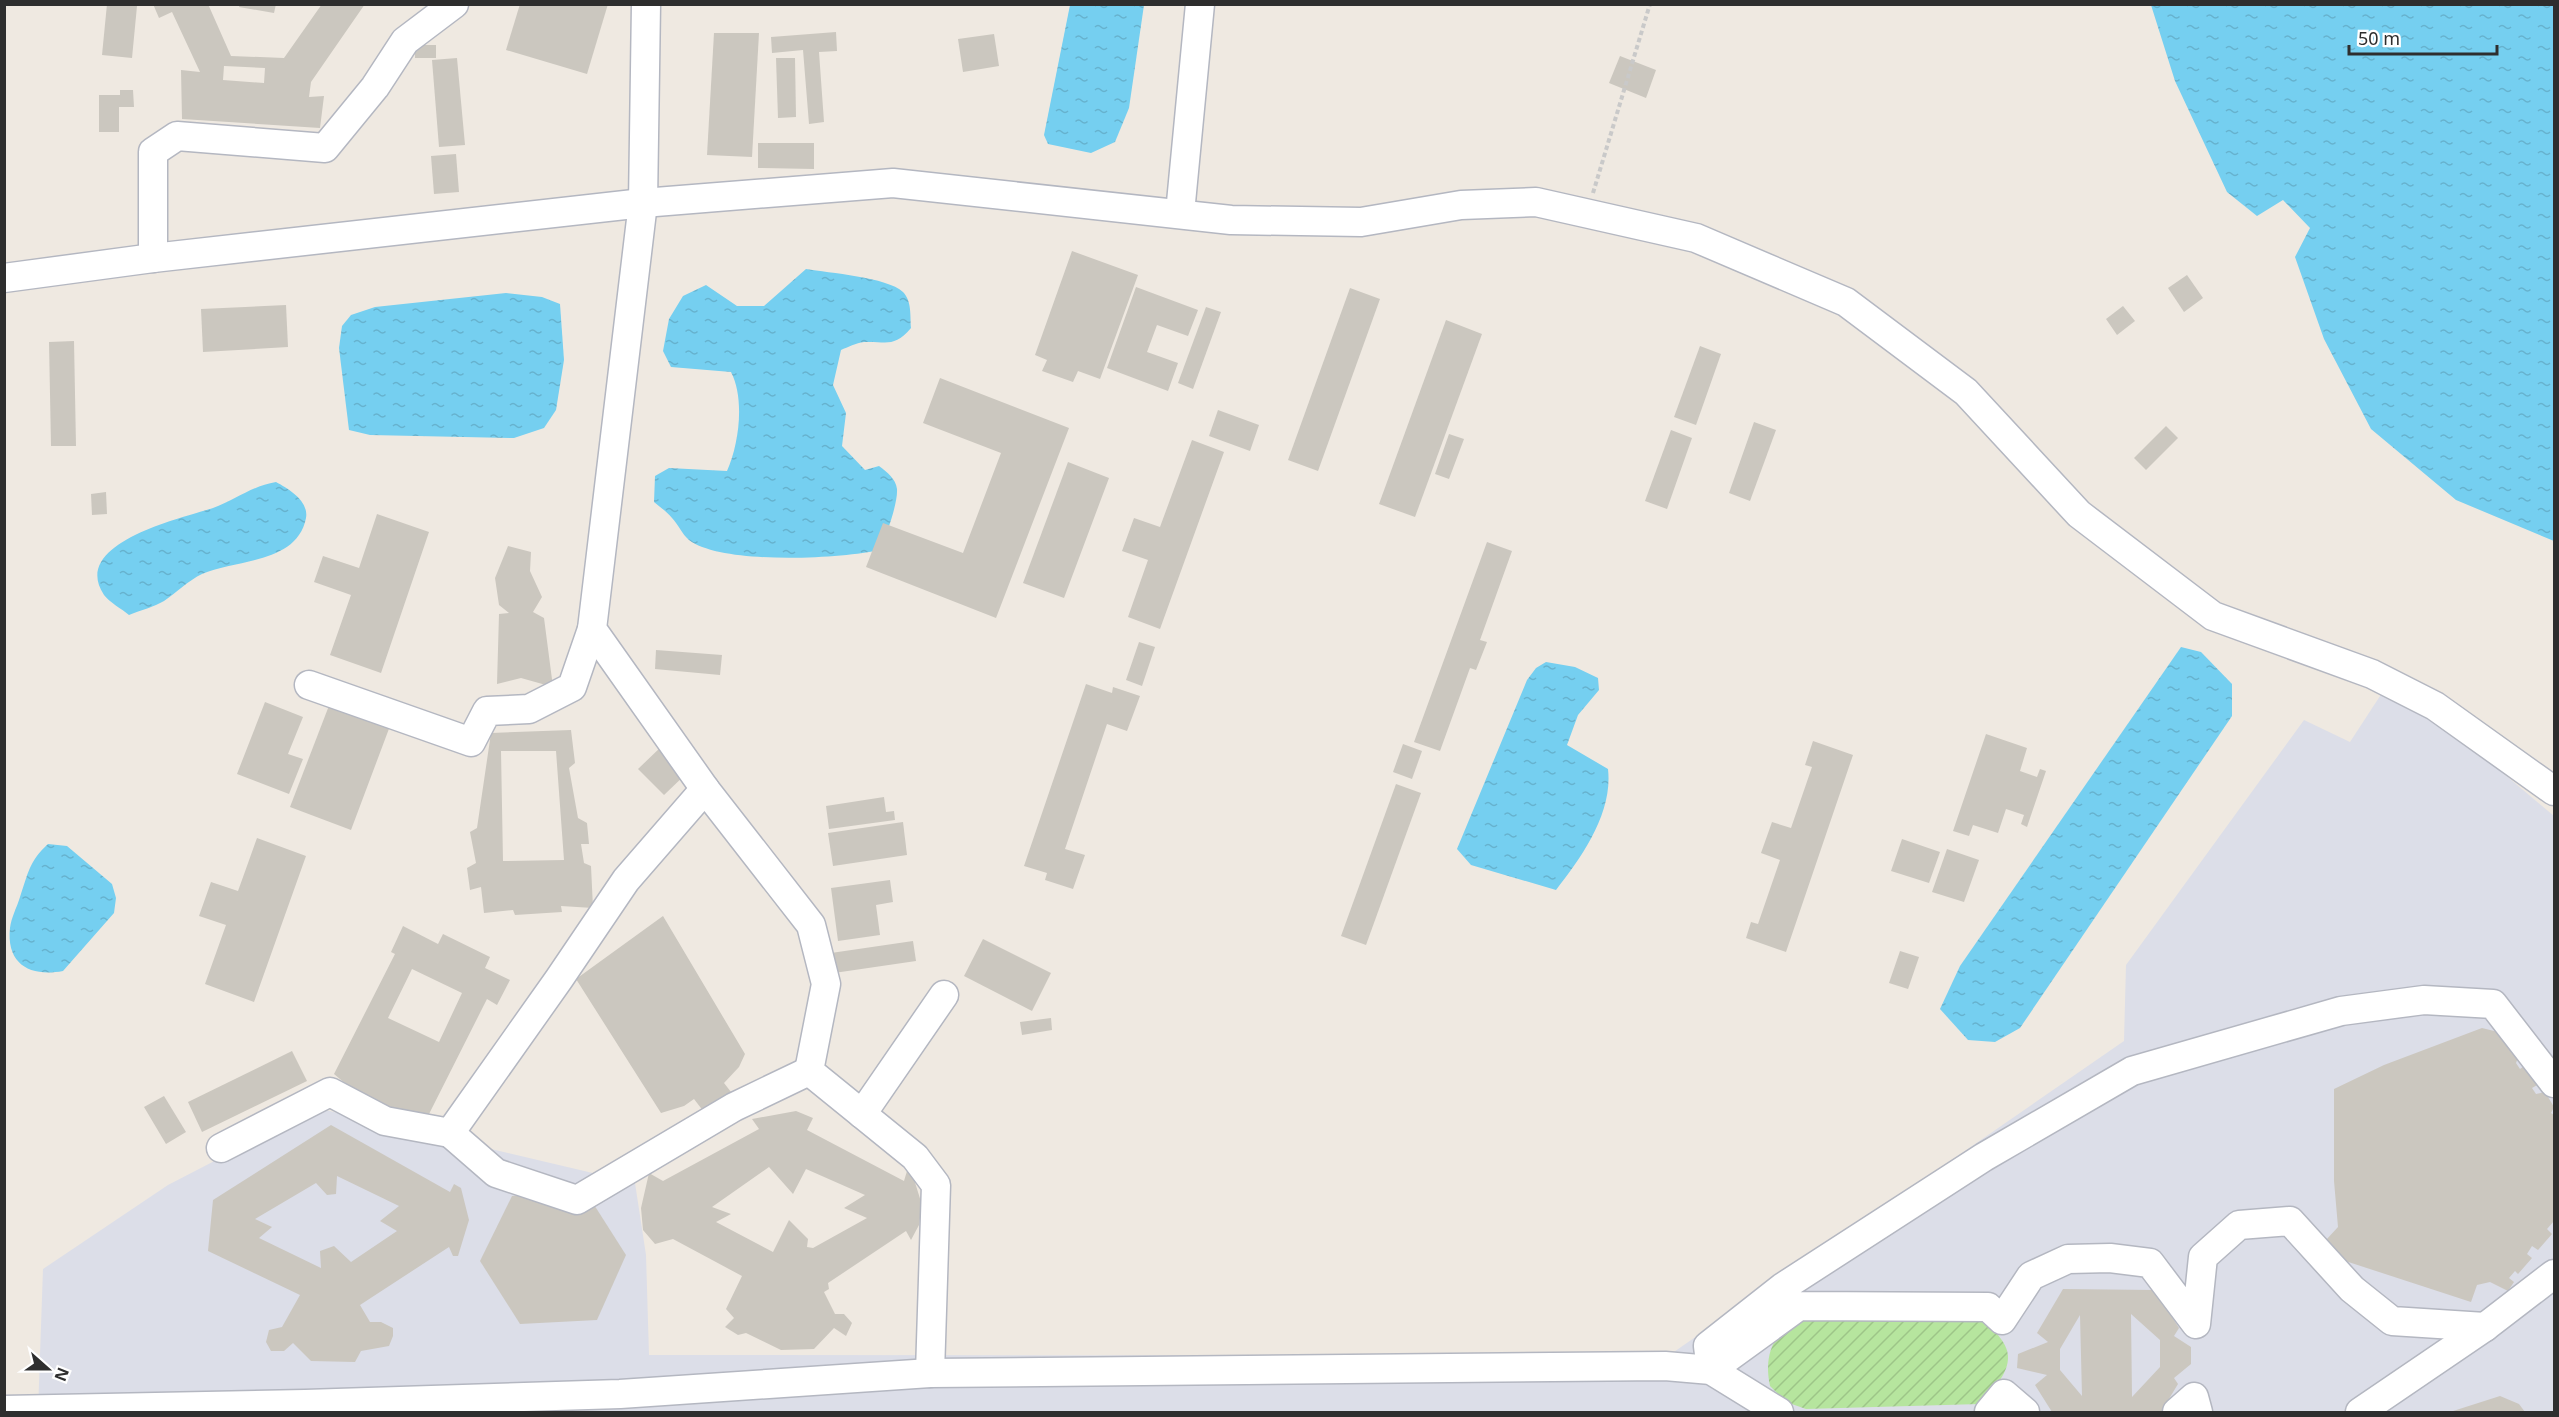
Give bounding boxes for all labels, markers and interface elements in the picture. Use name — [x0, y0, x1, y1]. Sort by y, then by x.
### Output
scale bar — [2349, 18, 2498, 56]
text: 50 m — [2358, 26, 2400, 50]
north arrow — [18, 1339, 78, 1399]
text: N — [49, 1364, 75, 1384]

